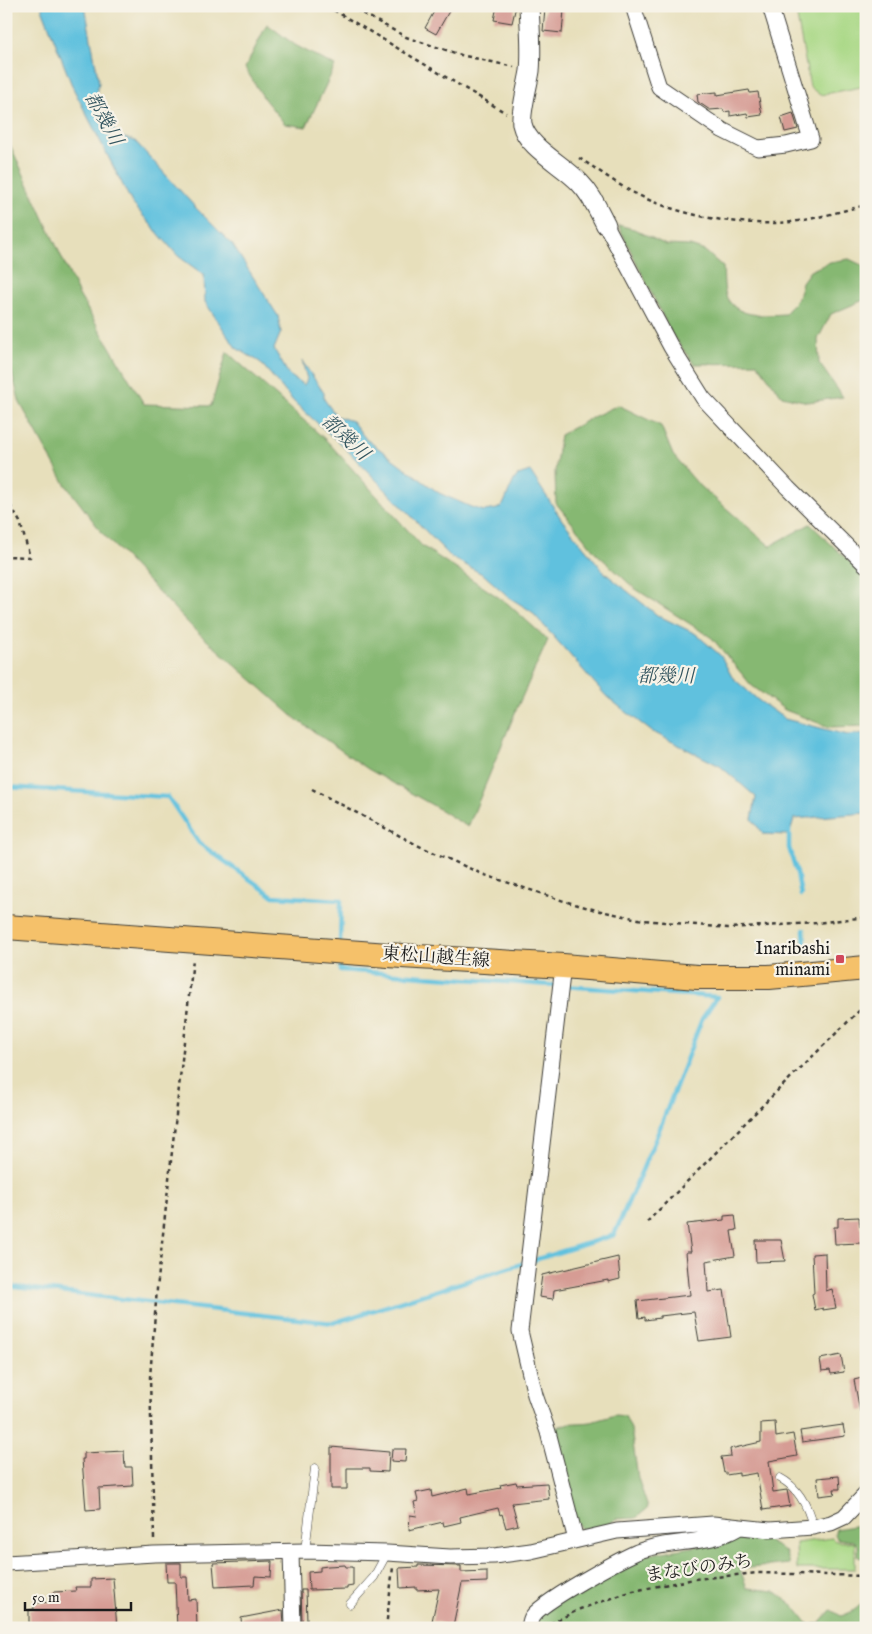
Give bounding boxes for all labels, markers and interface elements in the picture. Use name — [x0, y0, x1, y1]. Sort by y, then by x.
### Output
water label: 都幾川 — [79, 88, 128, 151]
water label: 都幾川 — [316, 410, 375, 468]
water label: 都幾川 — [637, 665, 696, 689]
place label: Inaribashi minami — [755, 938, 830, 982]
street label: 東松山越生線 — [381, 943, 491, 973]
marker: Inaribashi minami — [834, 953, 846, 965]
street label: まなびのみち — [644, 1550, 754, 1588]
scale bar — [25, 1579, 131, 1611]
text: 50 m — [32, 1588, 60, 1607]

